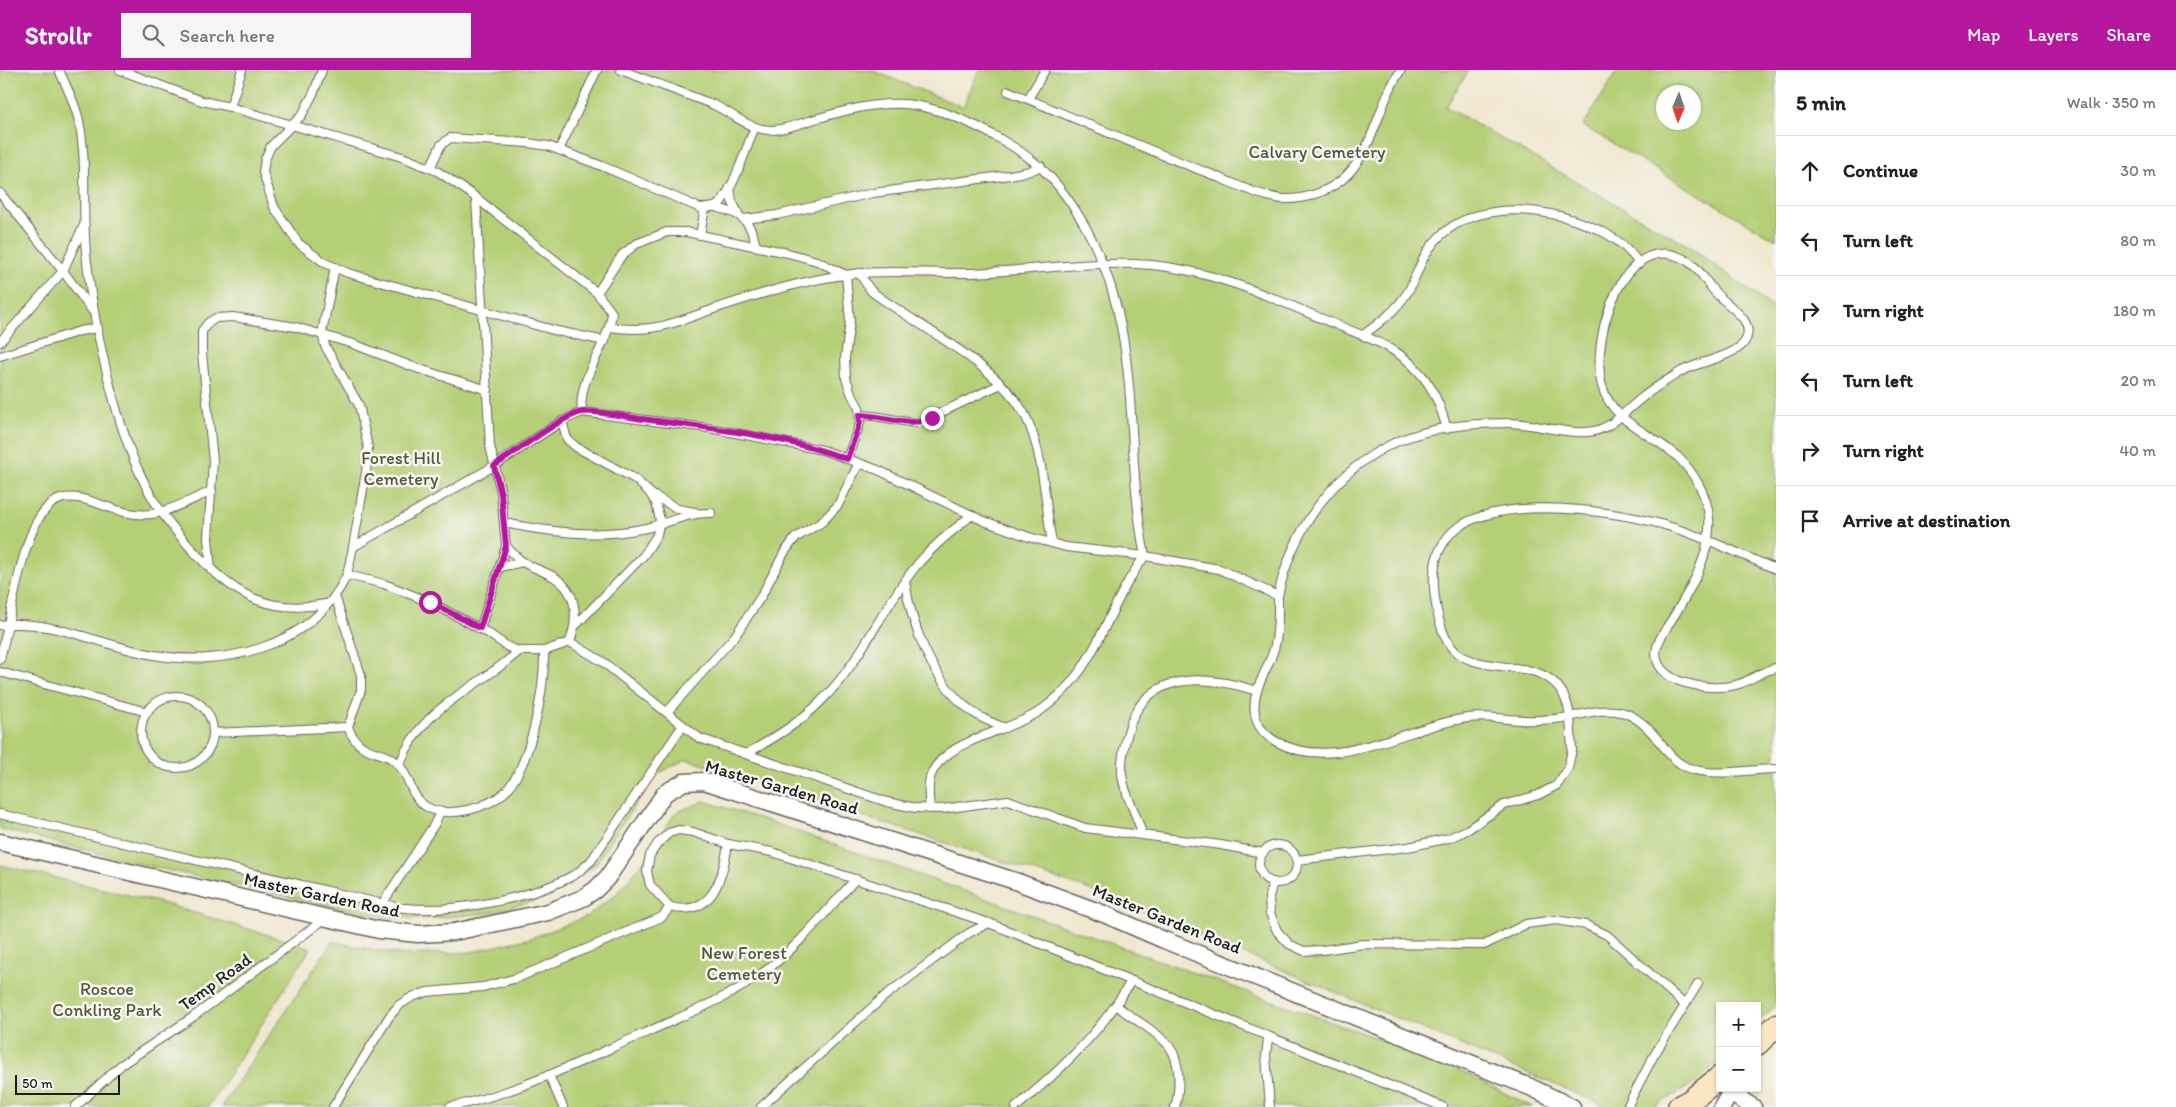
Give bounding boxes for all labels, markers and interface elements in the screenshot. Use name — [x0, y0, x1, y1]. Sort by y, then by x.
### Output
search box — [121, 13, 471, 58]
text: Strollr — [25, 21, 91, 50]
icon: search — [139, 21, 167, 49]
text: Search here — [179, 24, 275, 47]
text: Map — [1967, 24, 2000, 46]
text: Layers — [2028, 24, 2078, 46]
text: Share — [2106, 24, 2151, 46]
north arrow — [1656, 85, 1701, 130]
text: 5 min — [1796, 90, 1846, 115]
text: Walk · 350 m — [2067, 93, 2156, 112]
park label: Calvary Cemetery — [1248, 141, 1386, 163]
icon: ahead — [1796, 157, 1824, 185]
text: Continue — [1843, 159, 1918, 182]
text: 30 m — [2120, 161, 2156, 180]
icon: left — [1796, 227, 1824, 255]
text: Turn left — [1843, 229, 1913, 252]
text: 80 m — [2120, 231, 2156, 250]
icon: right — [1796, 297, 1824, 325]
text: Turn right — [1843, 299, 1924, 322]
text: 180 m — [2113, 301, 2156, 320]
icon: left — [1796, 367, 1824, 395]
text: Turn left — [1843, 369, 1913, 392]
text: 20 m — [2121, 371, 2156, 390]
route end — [921, 407, 944, 430]
icon: right — [1796, 437, 1824, 465]
text: Turn right — [1843, 439, 1924, 462]
text: 40 m — [2119, 441, 2156, 460]
park label: Forest Hill Cemetery — [361, 447, 441, 490]
icon: arrive — [1796, 507, 1824, 535]
text: Arrive at destination — [1843, 509, 2010, 532]
route start — [419, 591, 442, 614]
street label: Master Garden Road — [703, 755, 861, 819]
street label: Master Garden Road — [242, 868, 402, 922]
street label: Master Garden Road — [1089, 879, 1245, 959]
park label: New Forest Cemetery — [701, 942, 787, 985]
street label: Temp Road — [174, 948, 256, 1016]
park label: Roscoe Conkling Park — [52, 978, 162, 1021]
map controls — [1716, 1002, 1761, 1092]
button: + — [1716, 1002, 1761, 1047]
button: − — [1716, 1047, 1761, 1092]
scale bar — [15, 1072, 120, 1095]
text: 50 m — [22, 1075, 53, 1092]

